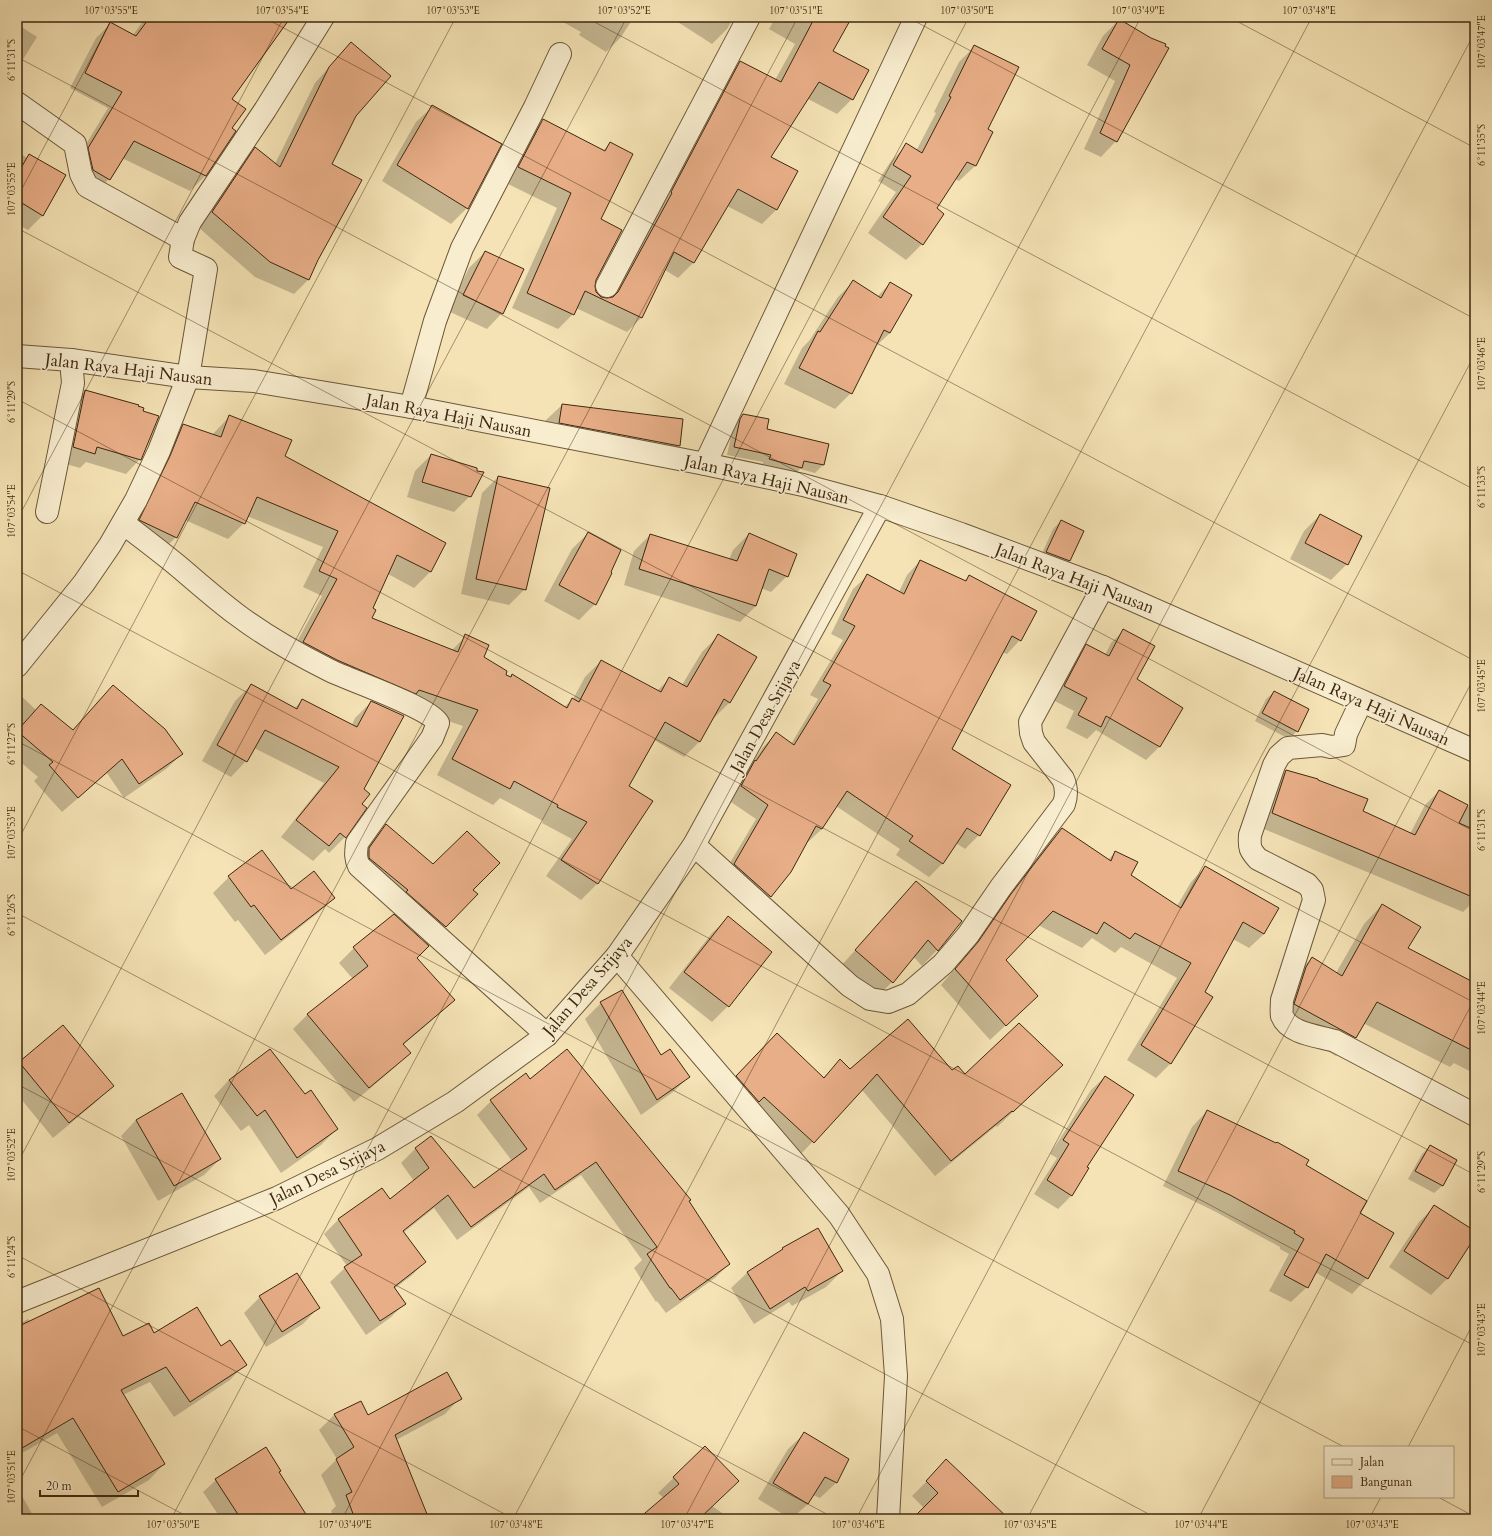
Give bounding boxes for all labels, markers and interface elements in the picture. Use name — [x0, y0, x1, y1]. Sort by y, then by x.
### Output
text: 107°03'55"E — [84, 4, 138, 18]
text: 107°03'54"E — [255, 4, 309, 18]
text: 107°03'53"E — [426, 4, 480, 18]
text: 107°03'52"E — [597, 4, 651, 18]
text: 107°03'51"E — [769, 4, 823, 18]
text: 107°03'50"E — [940, 4, 994, 18]
text: 107°03'49"E — [1111, 4, 1165, 18]
text: 107°03'48"E — [1282, 4, 1336, 18]
text: 107°03'47"E — [1475, 15, 1489, 69]
text: 6°11'31"S — [5, 39, 19, 81]
text: 6°11'35"S — [1475, 124, 1489, 166]
text: 107°03'55"E — [5, 162, 19, 216]
text: 107°03'46"E — [1475, 337, 1489, 391]
street label: Jalan Raya Haji Nausan — [41, 347, 214, 391]
text: 6°11'29"S — [5, 381, 19, 423]
street label: Jalan Raya Haji Nausan — [361, 388, 534, 443]
street label: Jalan Raya Haji Nausan — [679, 449, 852, 510]
text: 6°11'33"S — [1475, 466, 1489, 508]
text: 107°03'54"E — [5, 484, 19, 538]
street label: Jalan Raya Haji Nausan — [989, 536, 1158, 620]
street label: Jalan Desa Srijaya — [723, 655, 806, 780]
text: 107°03'45"E — [1475, 659, 1489, 713]
street label: Jalan Raya Haji Nausan — [1287, 660, 1454, 751]
text: 6°11'27"S — [5, 723, 19, 765]
text: 107°03'53"E — [5, 806, 19, 860]
text: 6°11'31"S — [1475, 809, 1489, 851]
text: 6°11'26"S — [5, 894, 19, 936]
street label: Jalan Desa Srijaya — [535, 931, 638, 1044]
text: 107°03'44"E — [1475, 981, 1489, 1035]
text: 107°03'52"E — [5, 1128, 19, 1182]
street label: Jalan Desa Srijaya — [263, 1134, 390, 1212]
text: 6°11'29"S — [1475, 1151, 1489, 1193]
text: 6°11'24"S — [5, 1236, 19, 1278]
text: 107°03'43"E — [1475, 1303, 1489, 1357]
legend — [1324, 1446, 1454, 1498]
text: 107°03'51"E — [5, 1450, 19, 1504]
text: Jalan — [1358, 1454, 1384, 1470]
scale bar — [40, 1472, 138, 1498]
text: Bangunan — [1360, 1474, 1412, 1490]
text: 20 m — [46, 1478, 73, 1494]
text: 107°03'50"E — [146, 1518, 200, 1532]
text: 107°03'49"E — [318, 1518, 372, 1532]
text: 107°03'48"E — [489, 1518, 543, 1532]
text: 107°03'47"E — [660, 1518, 714, 1532]
text: 107°03'46"E — [831, 1518, 885, 1532]
text: 107°03'45"E — [1003, 1518, 1057, 1532]
text: 107°03'44"E — [1174, 1518, 1228, 1532]
text: 107°03'43"E — [1345, 1518, 1399, 1532]

